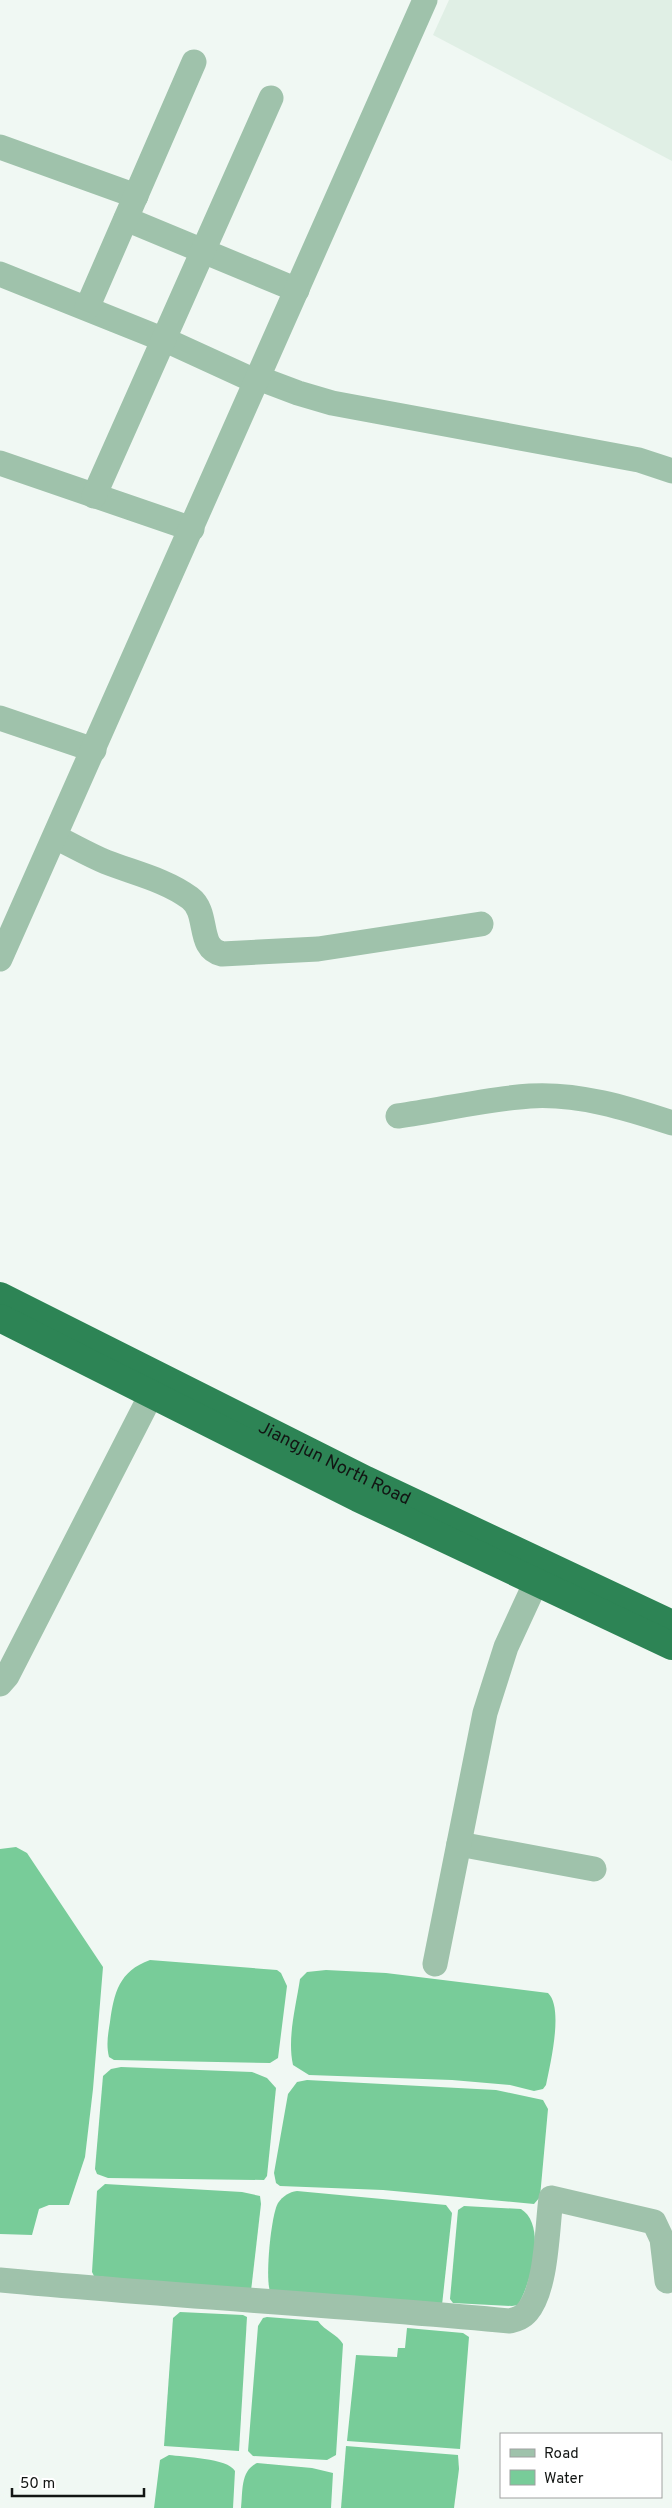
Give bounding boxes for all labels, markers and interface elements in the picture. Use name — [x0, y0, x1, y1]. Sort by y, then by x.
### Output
street label: Jiangjun North Road — [254, 1416, 414, 1511]
legend — [500, 2433, 662, 2498]
text: Road — [544, 2445, 579, 2464]
scale bar — [12, 2466, 145, 2498]
text: Water — [544, 2470, 584, 2489]
text: 50 m — [20, 2475, 55, 2494]

